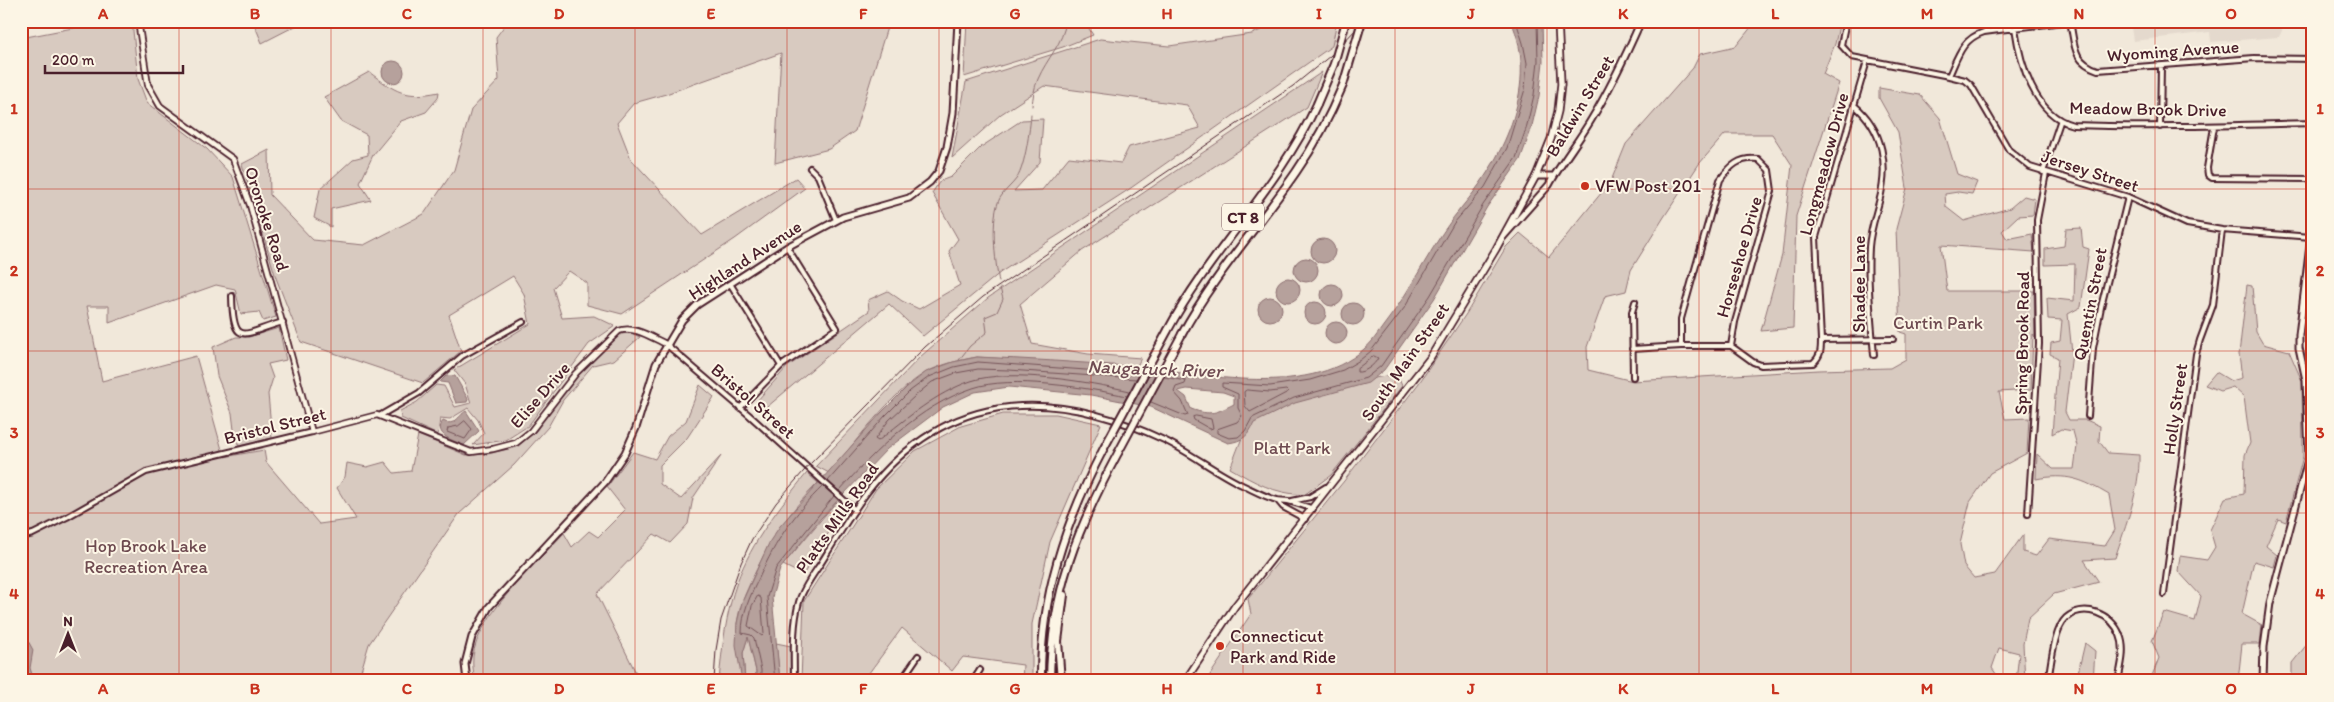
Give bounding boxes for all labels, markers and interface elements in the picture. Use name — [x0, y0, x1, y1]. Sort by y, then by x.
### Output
text: A — [97, 4, 109, 23]
text: B — [250, 4, 261, 23]
text: C — [402, 4, 413, 23]
text: D — [554, 4, 565, 23]
text: E — [707, 4, 716, 23]
text: F — [859, 4, 868, 23]
text: G — [1009, 4, 1021, 23]
text: H — [1161, 4, 1173, 23]
text: I — [1316, 4, 1322, 23]
text: J — [1466, 4, 1475, 23]
text: K — [1618, 4, 1629, 23]
text: L — [1771, 4, 1780, 23]
text: M — [1921, 4, 1933, 23]
text: N — [2074, 4, 2084, 23]
text: O — [2225, 4, 2237, 23]
street label: Wyoming Avenue — [2106, 35, 2240, 67]
scale bar — [45, 42, 182, 74]
text: 200 m — [52, 51, 95, 69]
street label: Baldwin Street — [1541, 51, 1619, 161]
street label: Longmeadow Drive — [1794, 90, 1854, 238]
street label: Meadow Brook Drive — [2069, 97, 2227, 121]
text: 1 — [10, 99, 18, 118]
text: 1 — [2316, 99, 2324, 118]
street label: Jersey Street — [2038, 145, 2142, 197]
street label: Oronoke Road — [240, 164, 294, 274]
place label: VFW Post 201 — [1595, 175, 1701, 197]
marker: VFW Post 201 — [1579, 180, 1591, 192]
street label: Horseshoe Drive — [1711, 194, 1767, 320]
road number: CT 8 — [1222, 203, 1264, 230]
street label: Highland Avenue — [684, 215, 806, 305]
street label: Shadee Lane — [1848, 235, 1870, 333]
street label: Quentin Street — [2068, 245, 2112, 362]
text: 2 — [10, 261, 19, 280]
text: 2 — [2316, 261, 2325, 280]
street label: Spring Brook Road — [2010, 271, 2034, 415]
street label: South Main Street — [1356, 298, 1454, 425]
park label: Curtin Park — [1893, 312, 1983, 334]
water label: Naugatuck River — [1087, 355, 1225, 382]
street label: Elise Drive — [505, 357, 575, 433]
street label: Bristol Street — [706, 358, 800, 444]
street label: Holly Street — [2158, 362, 2192, 456]
street label: Bristol Street — [222, 403, 329, 449]
text: 3 — [10, 423, 19, 442]
text: 3 — [2316, 423, 2325, 442]
park label: Platt Park — [1254, 437, 1331, 459]
street label: Platts Mills Road — [791, 458, 884, 578]
park label: Hop Brook Lake Recreation Area — [84, 535, 208, 578]
text: 4 — [9, 584, 19, 603]
text: 4 — [2315, 584, 2325, 603]
north arrow — [42, 610, 92, 660]
text: N — [63, 613, 73, 630]
place label: Connecticut Park and Ride — [1230, 625, 1336, 668]
marker: Connecticut Park and Ride — [1214, 640, 1226, 652]
text: A — [97, 679, 109, 698]
text: B — [250, 679, 261, 698]
text: C — [402, 679, 413, 698]
text: D — [554, 679, 565, 698]
text: E — [707, 679, 716, 698]
text: F — [859, 679, 868, 698]
text: G — [1009, 679, 1021, 698]
text: H — [1161, 679, 1173, 698]
text: I — [1316, 679, 1322, 698]
text: J — [1466, 679, 1475, 698]
text: K — [1618, 679, 1629, 698]
text: L — [1771, 679, 1780, 698]
text: M — [1921, 679, 1933, 698]
text: N — [2074, 679, 2084, 698]
text: O — [2225, 679, 2237, 698]

